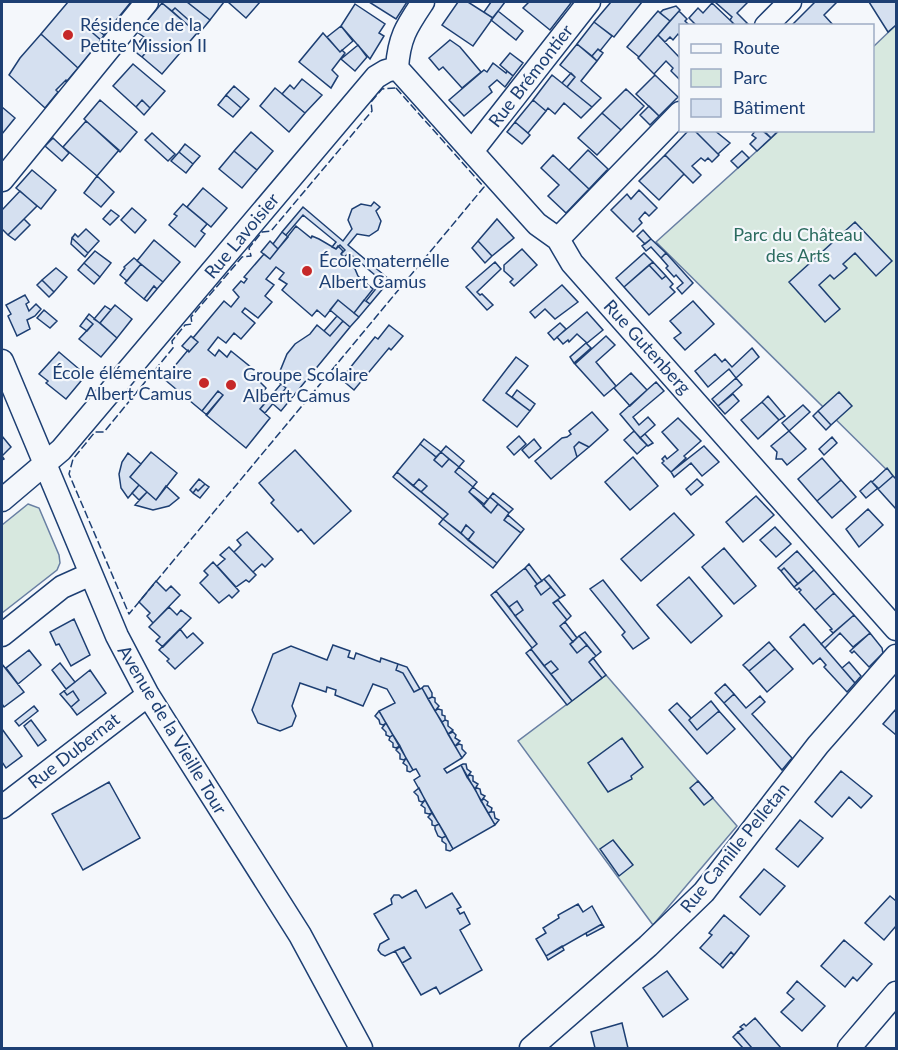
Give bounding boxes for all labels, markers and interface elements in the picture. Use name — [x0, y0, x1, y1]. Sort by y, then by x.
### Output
place label: Résidence de la Petite Mission II — [80, 13, 207, 56]
street label: Rue Brémontier — [483, 19, 577, 131]
legend — [679, 24, 874, 132]
marker: Résidence de la Petite Mission II — [61, 28, 75, 42]
text: Route — [733, 36, 780, 58]
text: Parc — [733, 66, 768, 88]
text: Bâtiment — [733, 96, 806, 118]
street label: Rue Lavoisier — [199, 188, 284, 283]
park label: Parc du Château des Arts — [733, 223, 863, 266]
place label: École maternelle Albert Camus — [319, 249, 450, 292]
marker: École maternelle Albert Camus — [300, 264, 314, 278]
street label: Rue Gutenberg — [600, 295, 696, 398]
place label: École élémentaire Albert Camus — [52, 361, 192, 404]
place label: Groupe Scolaire Albert Camus — [243, 363, 368, 406]
marker: École élémentaire Albert Camus — [197, 376, 211, 390]
marker: Groupe Scolaire Albert Camus — [224, 378, 238, 392]
street label: Avenue de la Vieille Tour — [114, 641, 232, 818]
street label: Rue Dubernat — [23, 707, 124, 793]
street label: Rue Camille Pelletan — [675, 778, 793, 917]

